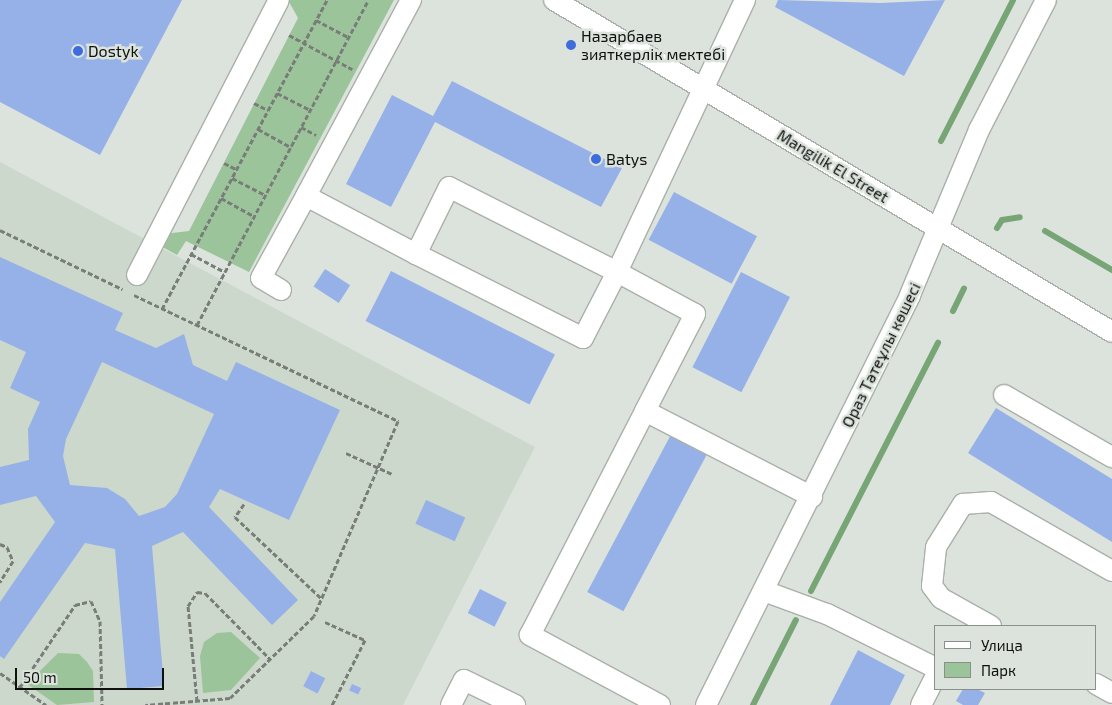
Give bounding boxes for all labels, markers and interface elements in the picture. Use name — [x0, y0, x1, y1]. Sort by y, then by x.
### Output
place label: Назарбаев зияткерлік мектебі — [581, 26, 725, 64]
marker: Назарбаев зияткерлік мектебі — [565, 39, 577, 51]
place label: Dostyk — [88, 41, 139, 61]
marker: Dostyk — [72, 45, 84, 57]
street label: Mangilik El Street — [774, 125, 892, 207]
place label: Batys — [606, 149, 647, 169]
marker: Batys — [590, 153, 602, 165]
street label: Ораз Тәтеұлы көшесі — [838, 279, 924, 431]
legend — [934, 625, 1097, 690]
text: Улица — [981, 636, 1023, 654]
scale bar — [18, 658, 166, 690]
text: Парк — [981, 661, 1016, 679]
text: 50 m — [23, 668, 57, 686]

